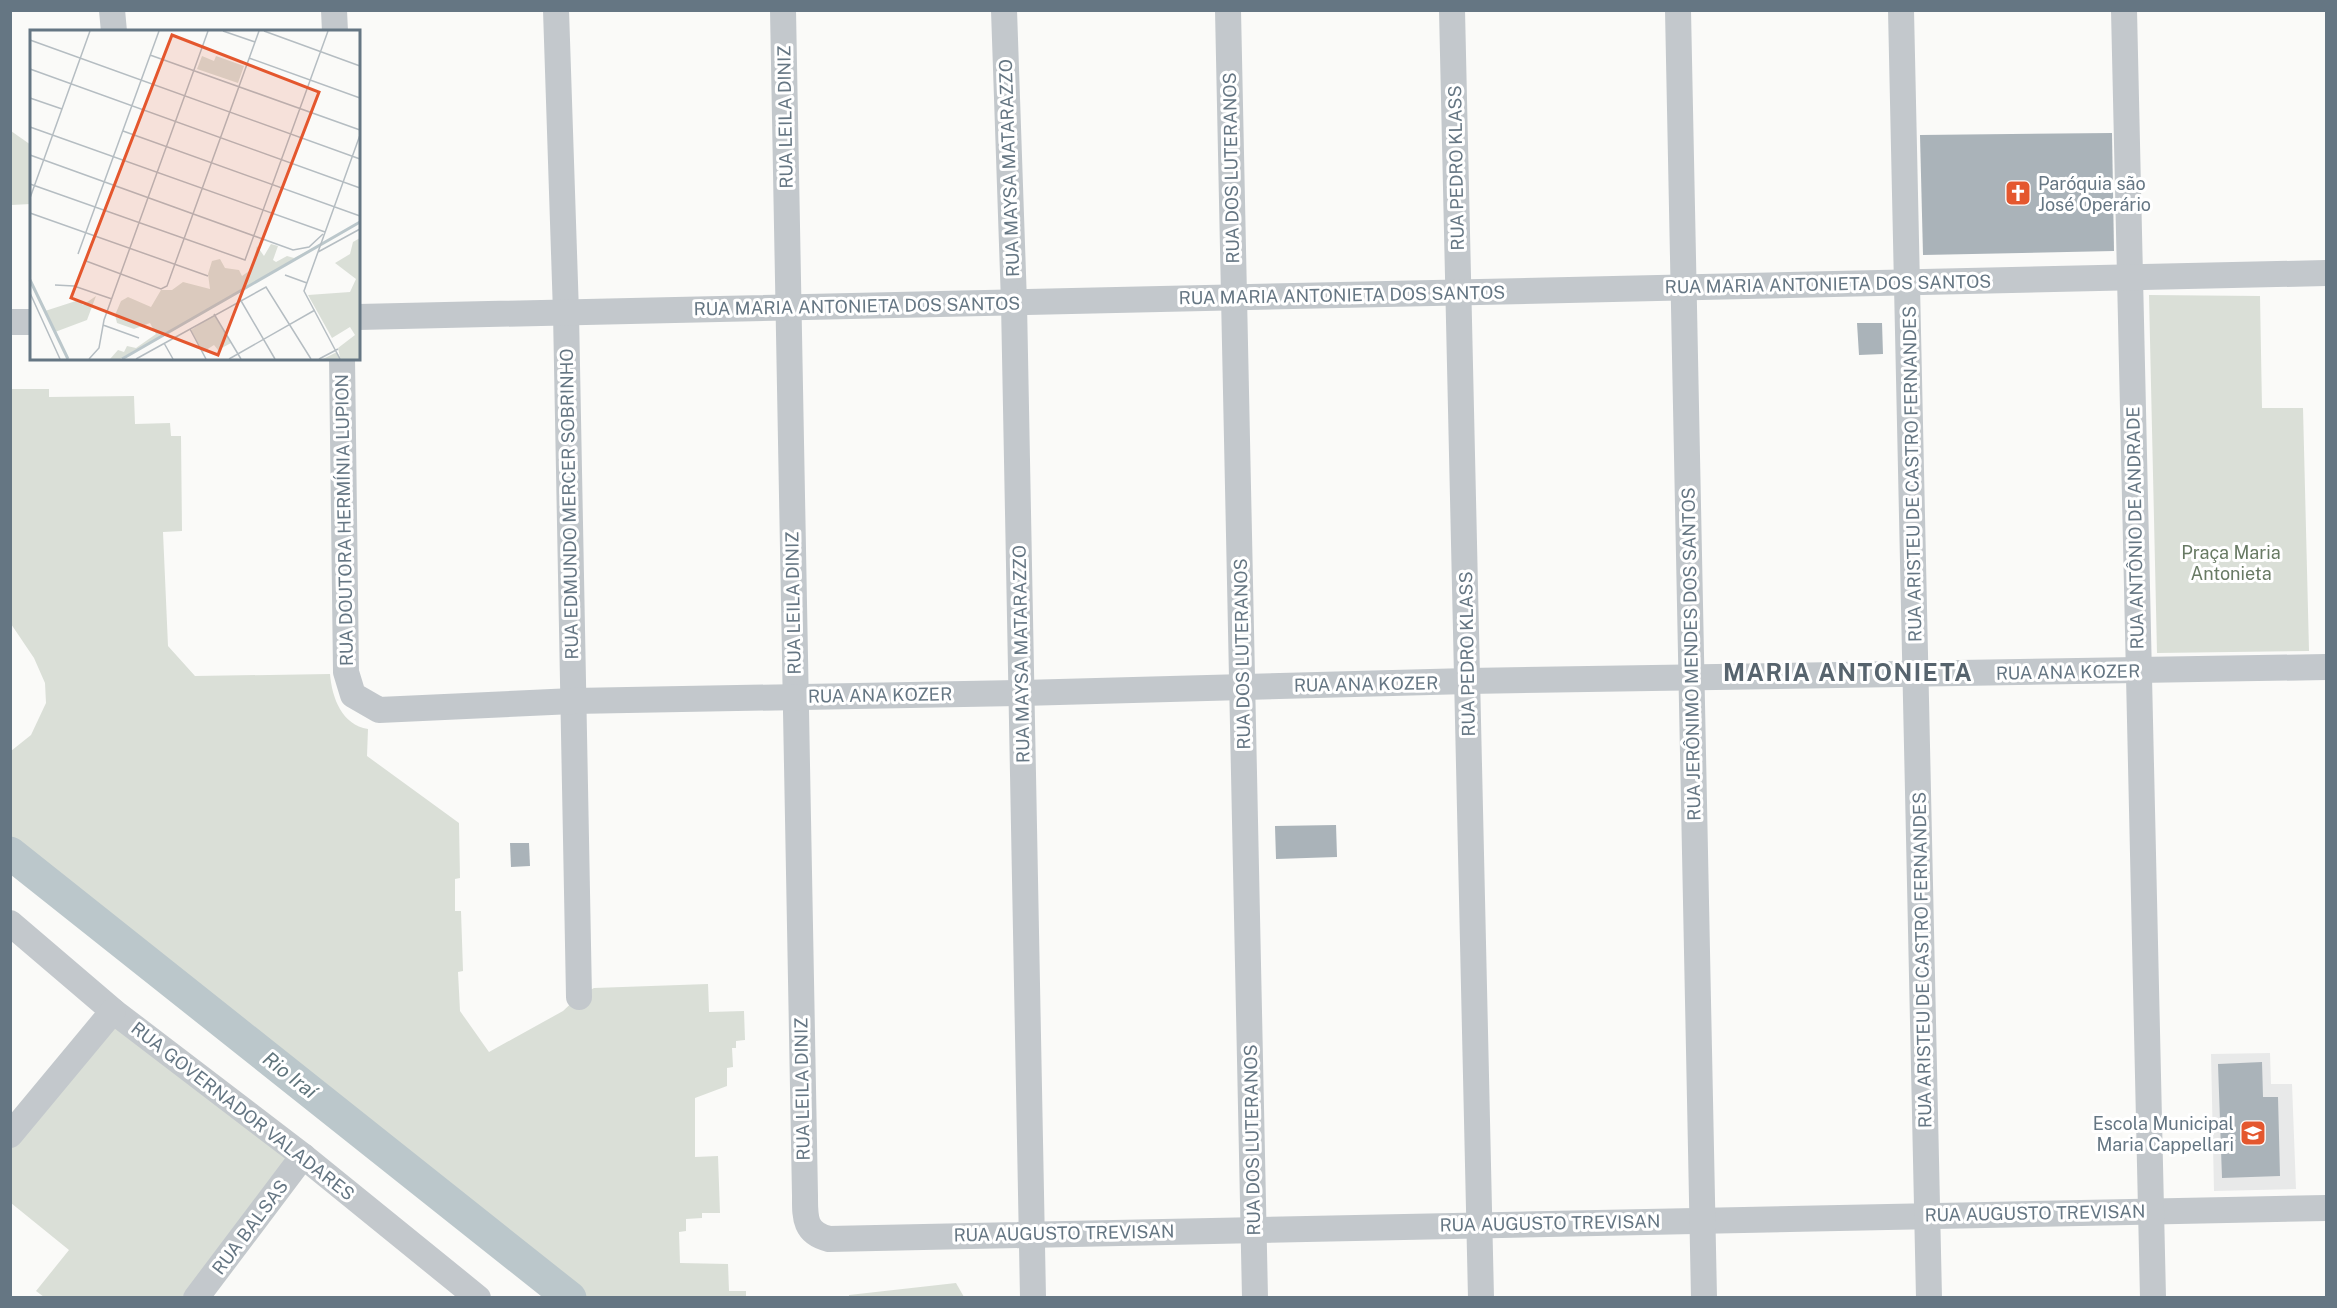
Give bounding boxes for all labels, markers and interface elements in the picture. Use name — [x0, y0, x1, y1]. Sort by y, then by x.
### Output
inset map — [30, 30, 360, 360]
street label: RUA LEILA DINIZ — [773, 45, 797, 189]
street label: RUA MAYSA MATARAZZO — [995, 59, 1023, 277]
street label: RUA DOS LUTERANOS — [1219, 72, 1243, 264]
street label: RUA PEDRO KLASS — [1444, 85, 1468, 251]
place label: Paróquia são José Operário — [2038, 173, 2151, 215]
church icon: Paróquia são José Operário — [2003, 178, 2033, 208]
street label: RUA MARIA ANTONIETA DOS SANTOS — [1665, 271, 1991, 297]
street label: RUA MARIA ANTONIETA DOS SANTOS — [1179, 282, 1505, 308]
street label: RUA MARIA ANTONIETA DOS SANTOS — [694, 293, 1020, 319]
street label: RUA ARISTEU DE CASTRO FERNANDES — [1899, 306, 1925, 642]
street label: RUA EDMUNDO MERCER SOBRINHO — [556, 348, 582, 660]
street label: RUA DOUTORA HERMÍNIA LUPION — [330, 374, 357, 666]
street label: RUA ANTÔNIO DE ANDRADE — [2122, 406, 2148, 650]
street label: RUA JERÔNIMO MENDES DOS SANTOS — [1678, 487, 1704, 821]
street label: RUA LEILA DINIZ — [781, 531, 805, 675]
park label: Praça Maria Antonieta — [2181, 542, 2281, 584]
street label: RUA MAYSA MATARAZZO — [1009, 545, 1033, 763]
street label: RUA DOS LUTERANOS — [1230, 558, 1254, 750]
street label: RUA PEDRO KLASS — [1455, 571, 1479, 737]
district label: MARIA ANTONIETA — [1723, 658, 1973, 686]
street label: RUA ANA KOZER — [1996, 660, 2140, 684]
street label: RUA ANA KOZER — [1294, 672, 1438, 696]
street label: RUA ANA KOZER — [808, 683, 952, 707]
street label: RUA ARISTEU DE CASTRO FERNANDES — [1909, 792, 1935, 1128]
street label: RUA GOVERNADOR VALADARES — [127, 1017, 359, 1205]
street label: RUA LEILA DINIZ — [790, 1017, 814, 1161]
street label: RUA DOS LUTERANOS — [1240, 1044, 1264, 1236]
water label: Rio Iraí — [258, 1047, 323, 1105]
place label: Escola Municipal Maria Cappellari — [2093, 1113, 2234, 1155]
school or university icon: Escola Municipal Maria Cappellari — [2238, 1118, 2268, 1148]
street label: RUA BALSAS — [208, 1176, 292, 1278]
street label: RUA AUGUSTO TREVISAN — [1924, 1201, 2146, 1225]
street label: RUA AUGUSTO TREVISAN — [1439, 1211, 1661, 1235]
street label: RUA AUGUSTO TREVISAN — [953, 1221, 1175, 1245]

